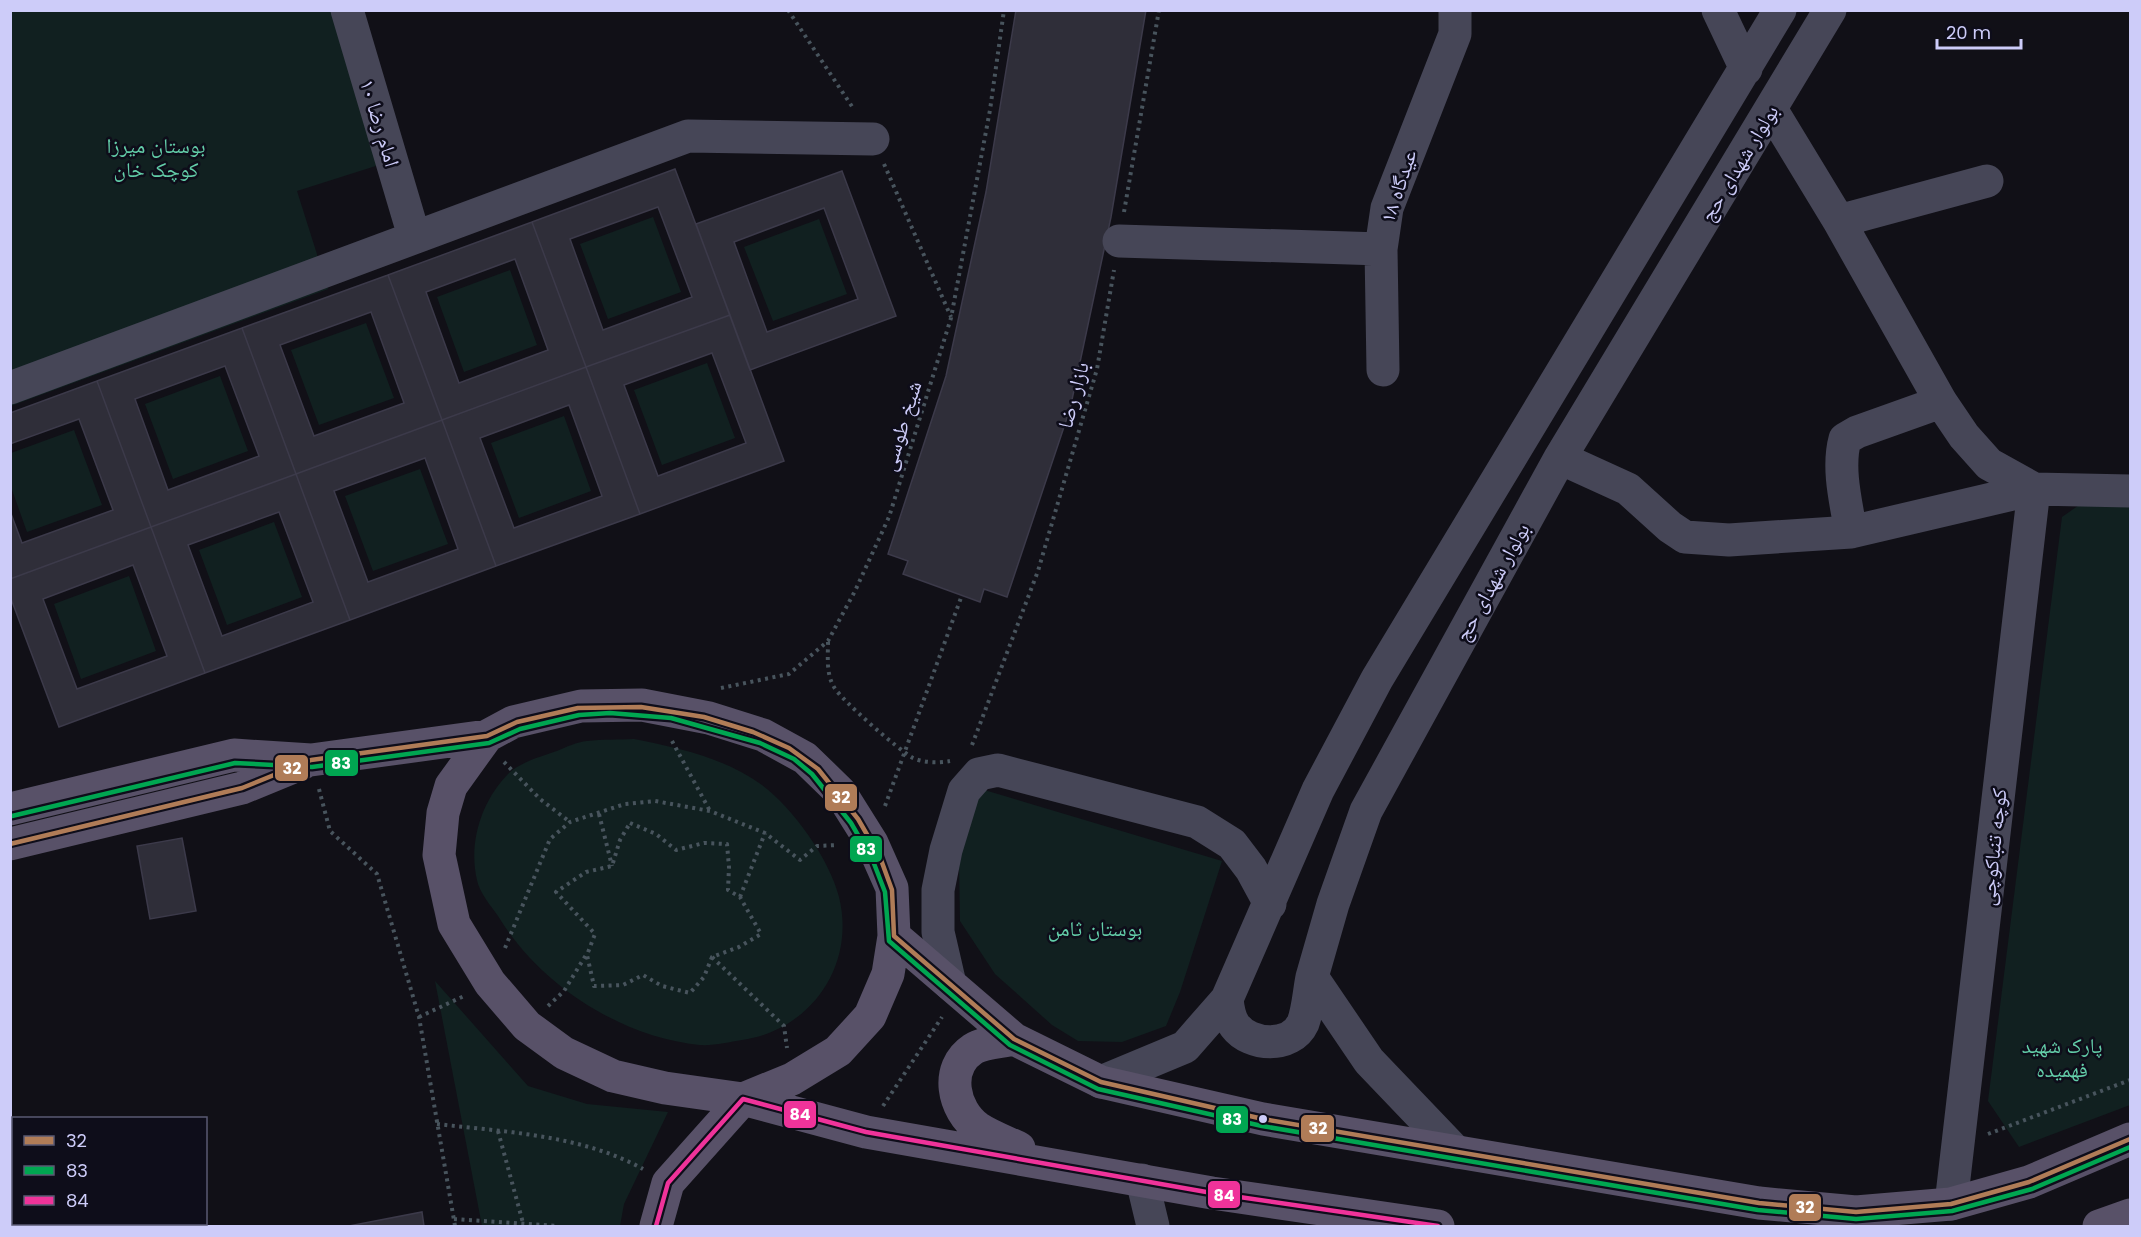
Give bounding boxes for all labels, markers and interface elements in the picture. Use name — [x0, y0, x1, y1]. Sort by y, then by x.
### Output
scale bar — [1937, 12, 2021, 50]
text: 20 m — [1946, 20, 1991, 45]
street label: امام رضا ۱۰ — [353, 76, 407, 170]
street label: بولوار شهدای حج — [1693, 99, 1785, 227]
park label: بوستان میرزا کوچک خان — [107, 131, 205, 184]
street label: عیدگاه ۱۸ — [1373, 145, 1424, 226]
street label: بازار رضا — [1050, 358, 1096, 432]
street label: شیخ طوسی — [874, 377, 928, 475]
street label: بولوار شهدای حج — [1447, 518, 1537, 646]
line badge: 83 — [324, 749, 359, 777]
text: 83 — [331, 752, 351, 775]
line badge: 32 — [274, 754, 309, 782]
text: 32 — [283, 757, 301, 780]
line badge: 32 — [824, 783, 858, 812]
text: 32 — [832, 786, 850, 809]
street label: کوچه تنباکوچی — [1972, 786, 2014, 907]
line badge: 83 — [849, 835, 883, 863]
text: 83 — [856, 838, 876, 861]
park label: بوستان ثامن — [1048, 914, 1142, 943]
park label: پارک شهید فهمیده — [2022, 1031, 2102, 1084]
line badge: 84 — [783, 1100, 817, 1129]
text: 84 — [789, 1103, 811, 1126]
line badge: 83 — [1215, 1105, 1249, 1134]
text: 83 — [1222, 1108, 1242, 1131]
unlabelled marker — [1257, 1113, 1269, 1125]
line badge: 32 — [1300, 1114, 1335, 1143]
legend — [12, 1117, 207, 1225]
text: 32 — [1309, 1117, 1327, 1140]
text: 32 — [66, 1128, 87, 1153]
text: 83 — [66, 1158, 88, 1183]
line badge: 84 — [1207, 1180, 1241, 1209]
text: 84 — [1213, 1184, 1235, 1207]
text: 84 — [66, 1188, 89, 1213]
line badge: 32 — [1788, 1193, 1822, 1222]
text: 32 — [1796, 1196, 1814, 1219]

